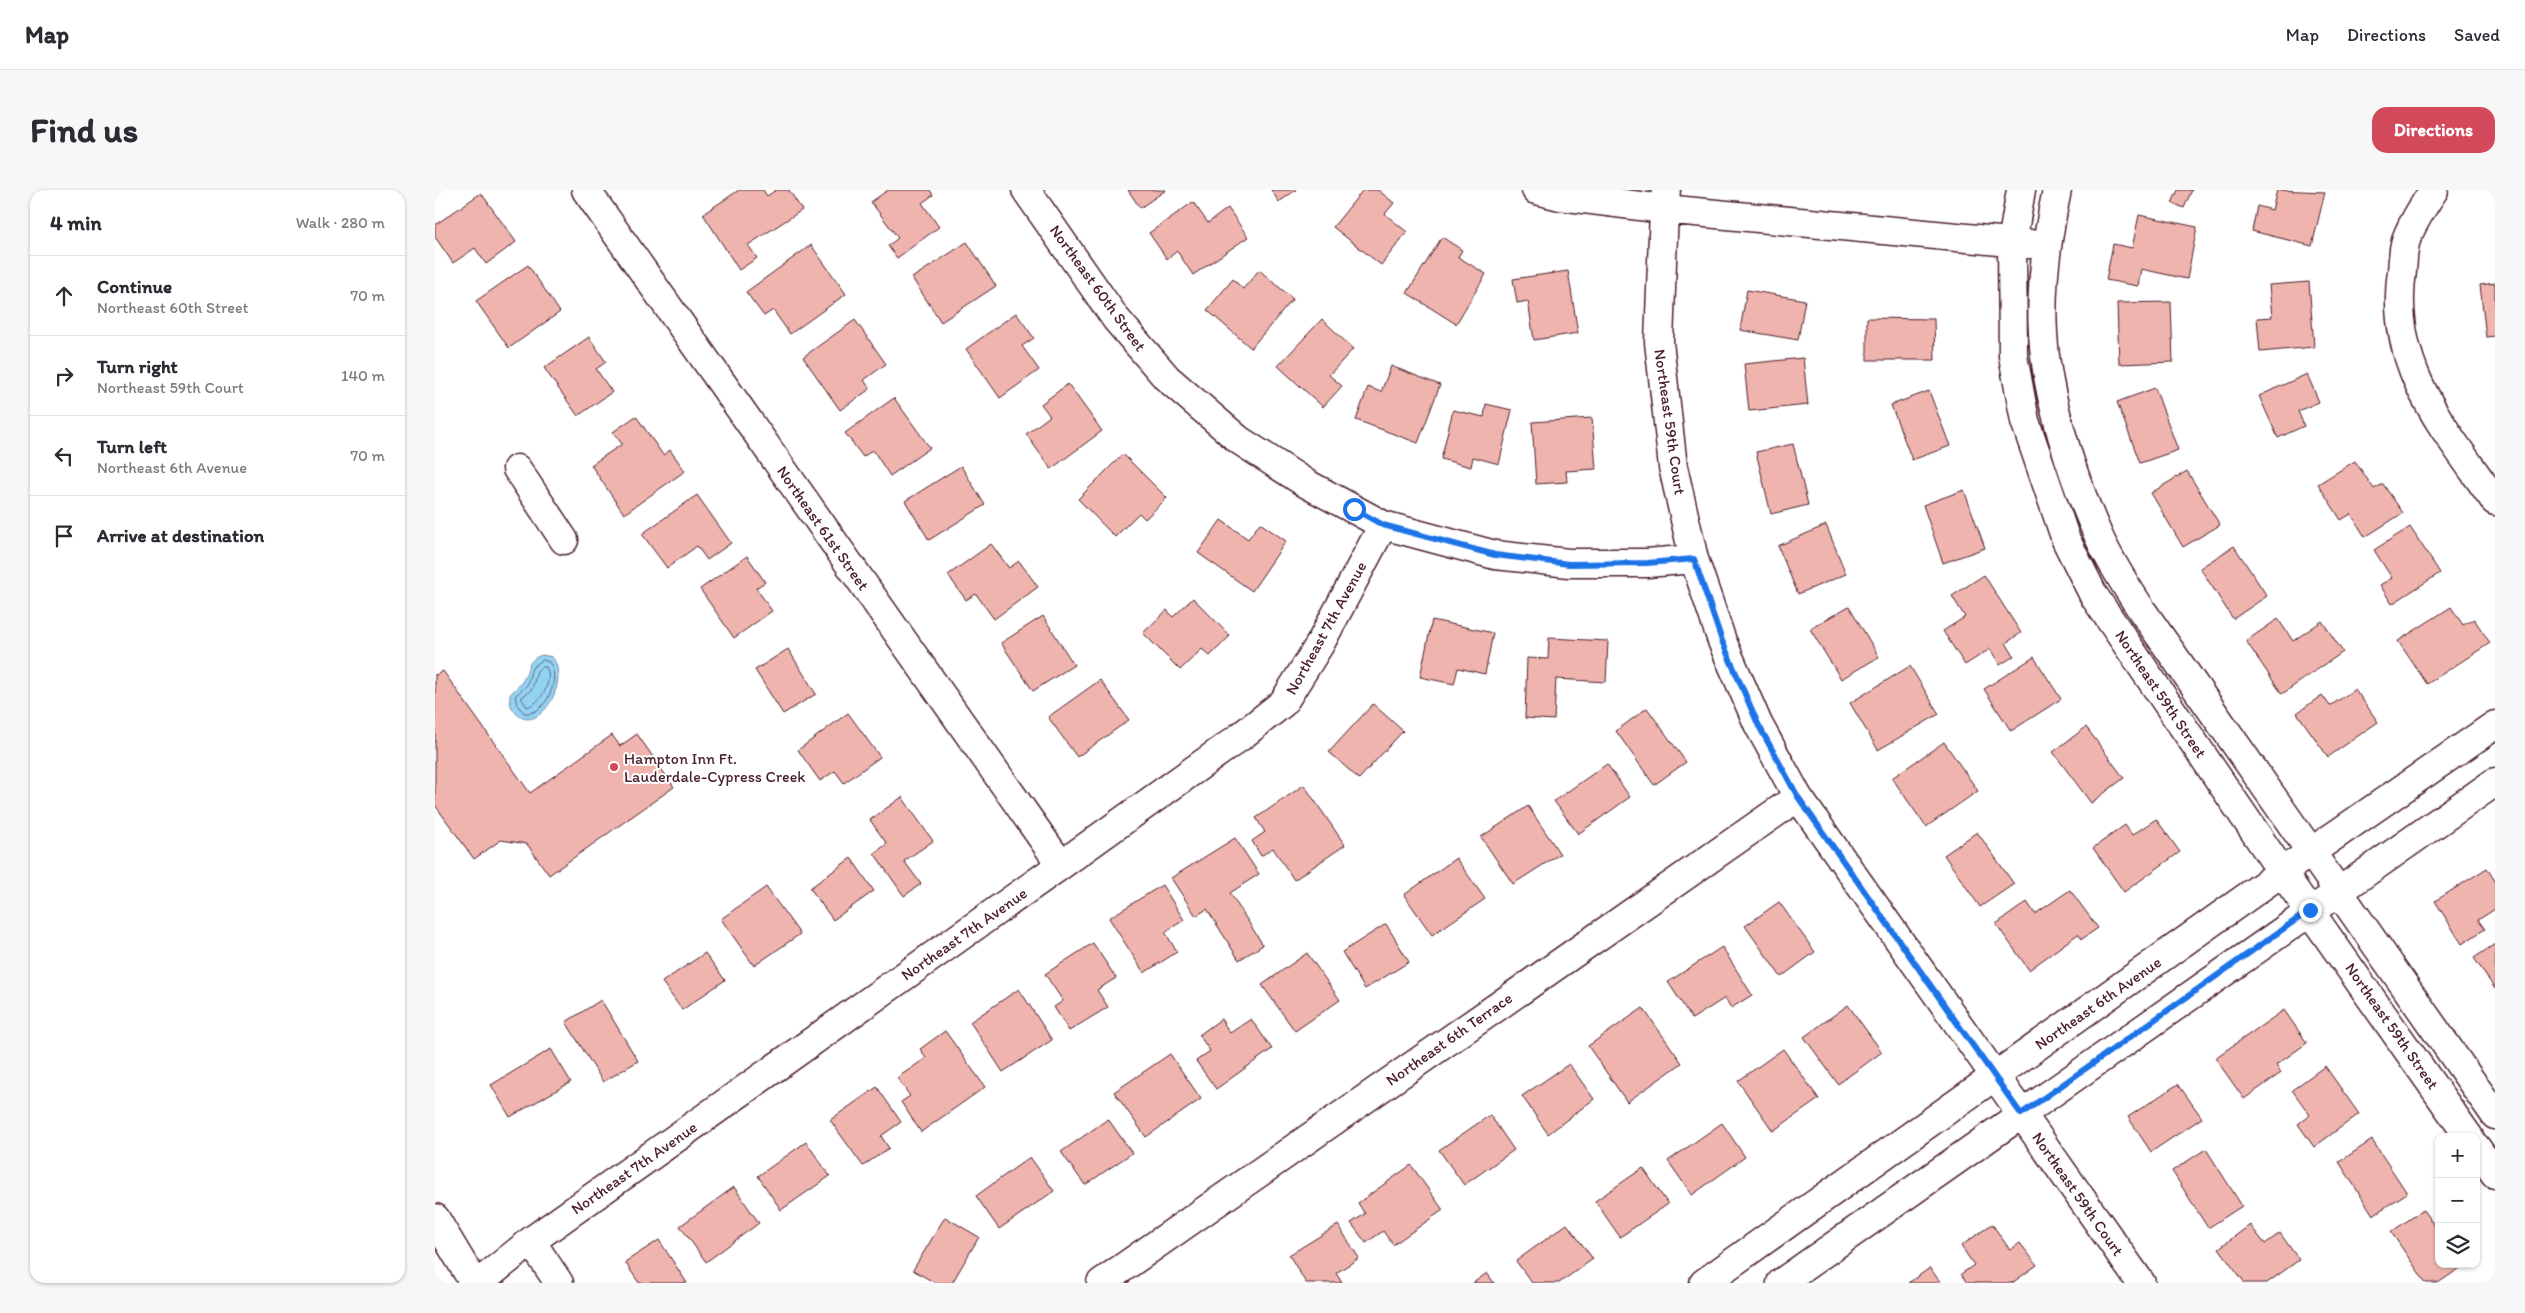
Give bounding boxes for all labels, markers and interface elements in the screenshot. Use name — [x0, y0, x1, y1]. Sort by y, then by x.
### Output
text: Map — [25, 20, 69, 49]
text: Map — [2286, 24, 2319, 46]
text: Directions — [2347, 24, 2426, 46]
text: Saved — [2454, 24, 2500, 46]
button: Directions — [2372, 107, 2495, 153]
text: Find us — [30, 109, 138, 151]
text: 4 min — [50, 210, 102, 235]
text: Walk · 280 m — [296, 213, 385, 232]
street label: Northeast 60th Street — [1046, 221, 1150, 355]
text: Continue — [97, 275, 172, 298]
icon: ahead — [50, 282, 78, 310]
text: 70 m — [350, 286, 385, 305]
text: Northeast 60th Street — [97, 298, 249, 317]
street label: Northeast 59th Court — [1650, 348, 1690, 496]
text: Turn right — [97, 355, 178, 378]
icon: right — [50, 362, 78, 390]
text: 140 m — [341, 366, 385, 385]
text: Northeast 59th Court — [97, 378, 244, 397]
text: Turn left — [97, 435, 167, 458]
icon: left — [50, 442, 78, 470]
text: 70 m — [350, 446, 385, 465]
text: Northeast 6th Avenue — [97, 458, 247, 477]
street label: Northeast 61st Street — [773, 462, 873, 594]
route start — [1343, 498, 1366, 521]
icon: arrive — [50, 522, 78, 550]
text: Arrive at destination — [97, 524, 264, 547]
street label: Northeast 7th Avenue — [1281, 558, 1371, 698]
street label: Northeast 59th Street — [2111, 626, 2211, 762]
place label: Hampton Inn Ft. Lauderdale-Cypress Creek — [624, 749, 805, 786]
marker: Hampton Inn Ft. Lauderdale-Cypress Creek — [608, 761, 620, 773]
street label: Northeast 7th Avenue — [897, 883, 1031, 985]
route end — [2299, 899, 2322, 922]
street label: Northeast 6th Avenue — [2031, 952, 2165, 1054]
street label: Northeast 59th Street — [2341, 959, 2443, 1093]
street label: Northeast 6th Terrace — [1382, 988, 1516, 1090]
street label: Northeast 7th Avenue — [567, 1117, 701, 1219]
street label: Northeast 59th Court — [2028, 1128, 2128, 1260]
map controls — [2435, 1133, 2480, 1268]
button: + — [2435, 1133, 2480, 1178]
button: − — [2435, 1178, 2480, 1223]
button: layers — [2435, 1223, 2480, 1268]

